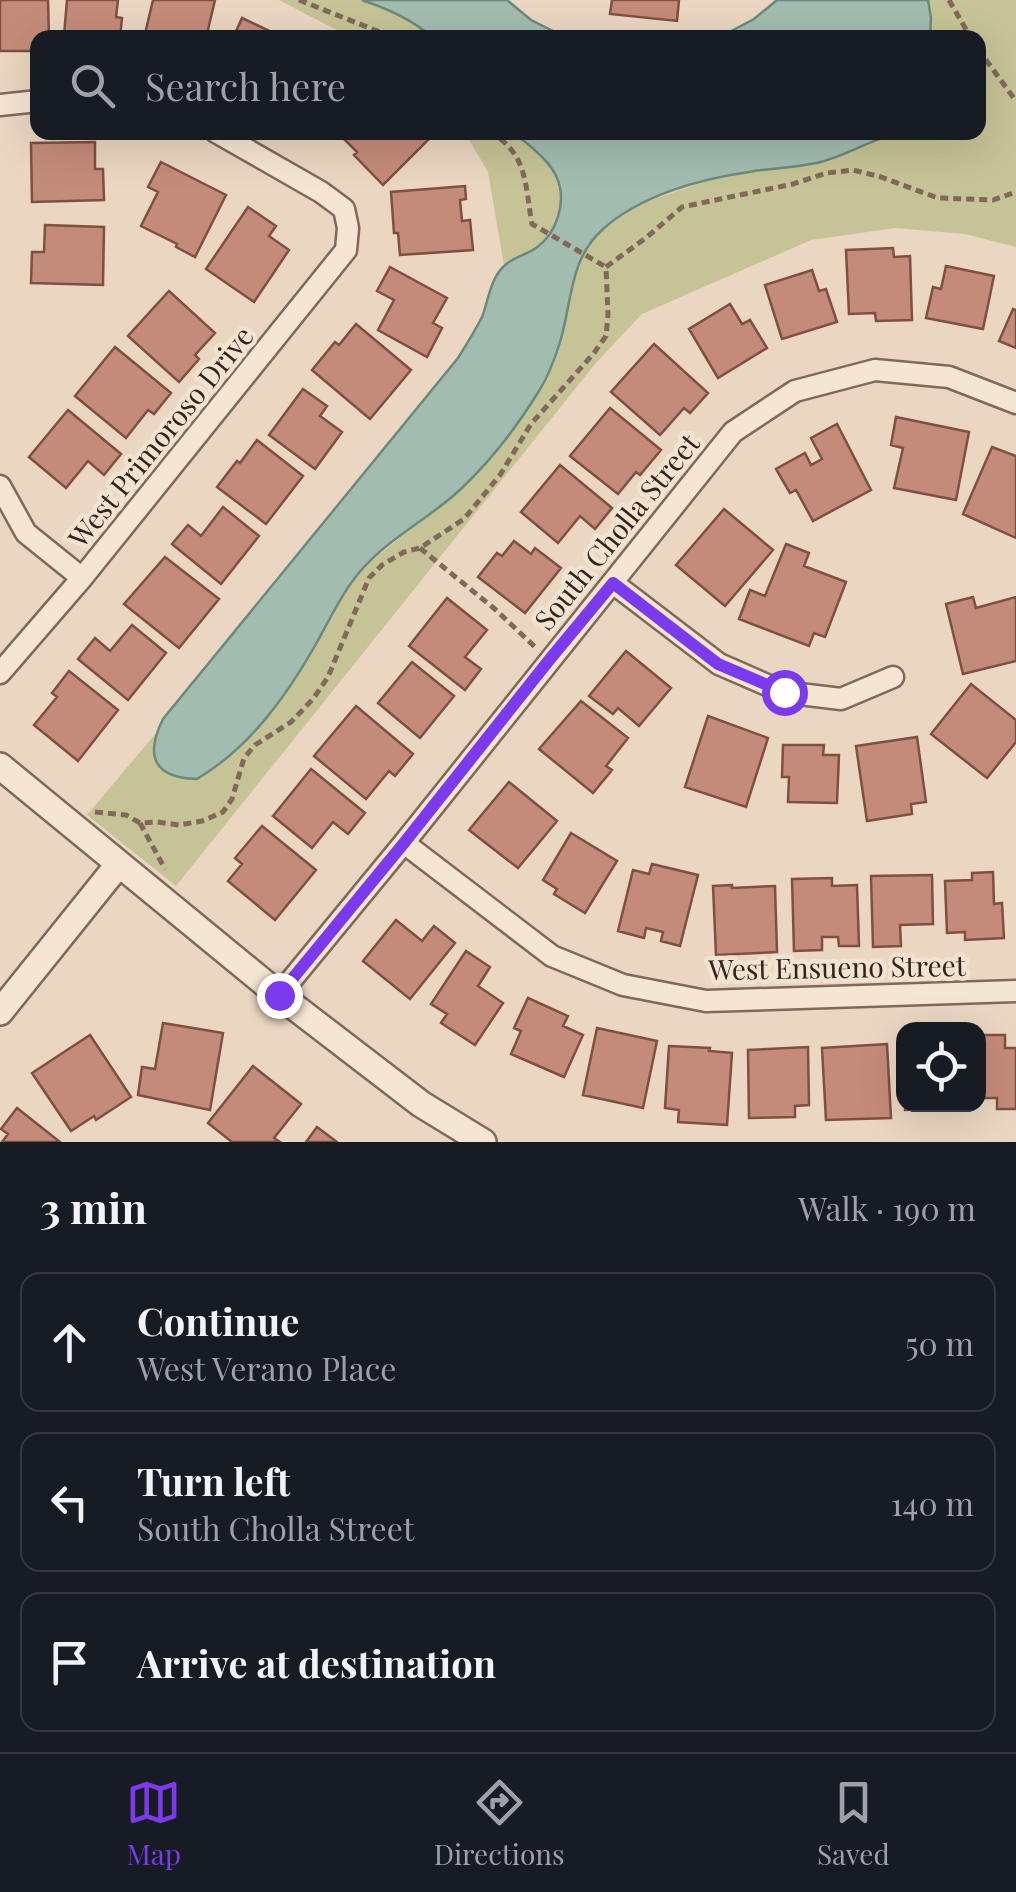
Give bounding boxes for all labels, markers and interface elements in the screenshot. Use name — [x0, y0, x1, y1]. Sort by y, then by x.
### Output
search box — [30, 30, 986, 140]
icon: search — [65, 58, 120, 113]
text: Search here — [145, 60, 346, 111]
street label: West Primoroso Drive — [58, 318, 261, 555]
street label: South Cholla Street — [525, 424, 707, 637]
route start — [762, 670, 808, 716]
street label: West Ensueno Street — [707, 946, 967, 987]
route end — [257, 973, 303, 1019]
map controls — [896, 1022, 986, 1112]
button: locate — [896, 1022, 986, 1112]
text: 3 min — [40, 1179, 147, 1235]
text: Walk · 190 m — [798, 1186, 976, 1229]
text: Continue — [137, 1295, 299, 1346]
icon: ahead — [42, 1315, 97, 1370]
text: 50 m — [905, 1321, 974, 1364]
text: West Verano Place — [137, 1346, 396, 1389]
text: Turn left — [137, 1455, 290, 1506]
icon: left — [42, 1475, 97, 1530]
text: 140 m — [891, 1481, 974, 1524]
text: South Cholla Street — [137, 1506, 414, 1549]
icon: arrive — [42, 1635, 97, 1690]
text: Arrive at destination — [137, 1637, 496, 1688]
tab: Map — [126, 1775, 181, 1872]
tab: Directions — [434, 1775, 565, 1872]
tab: Saved — [817, 1775, 890, 1872]

